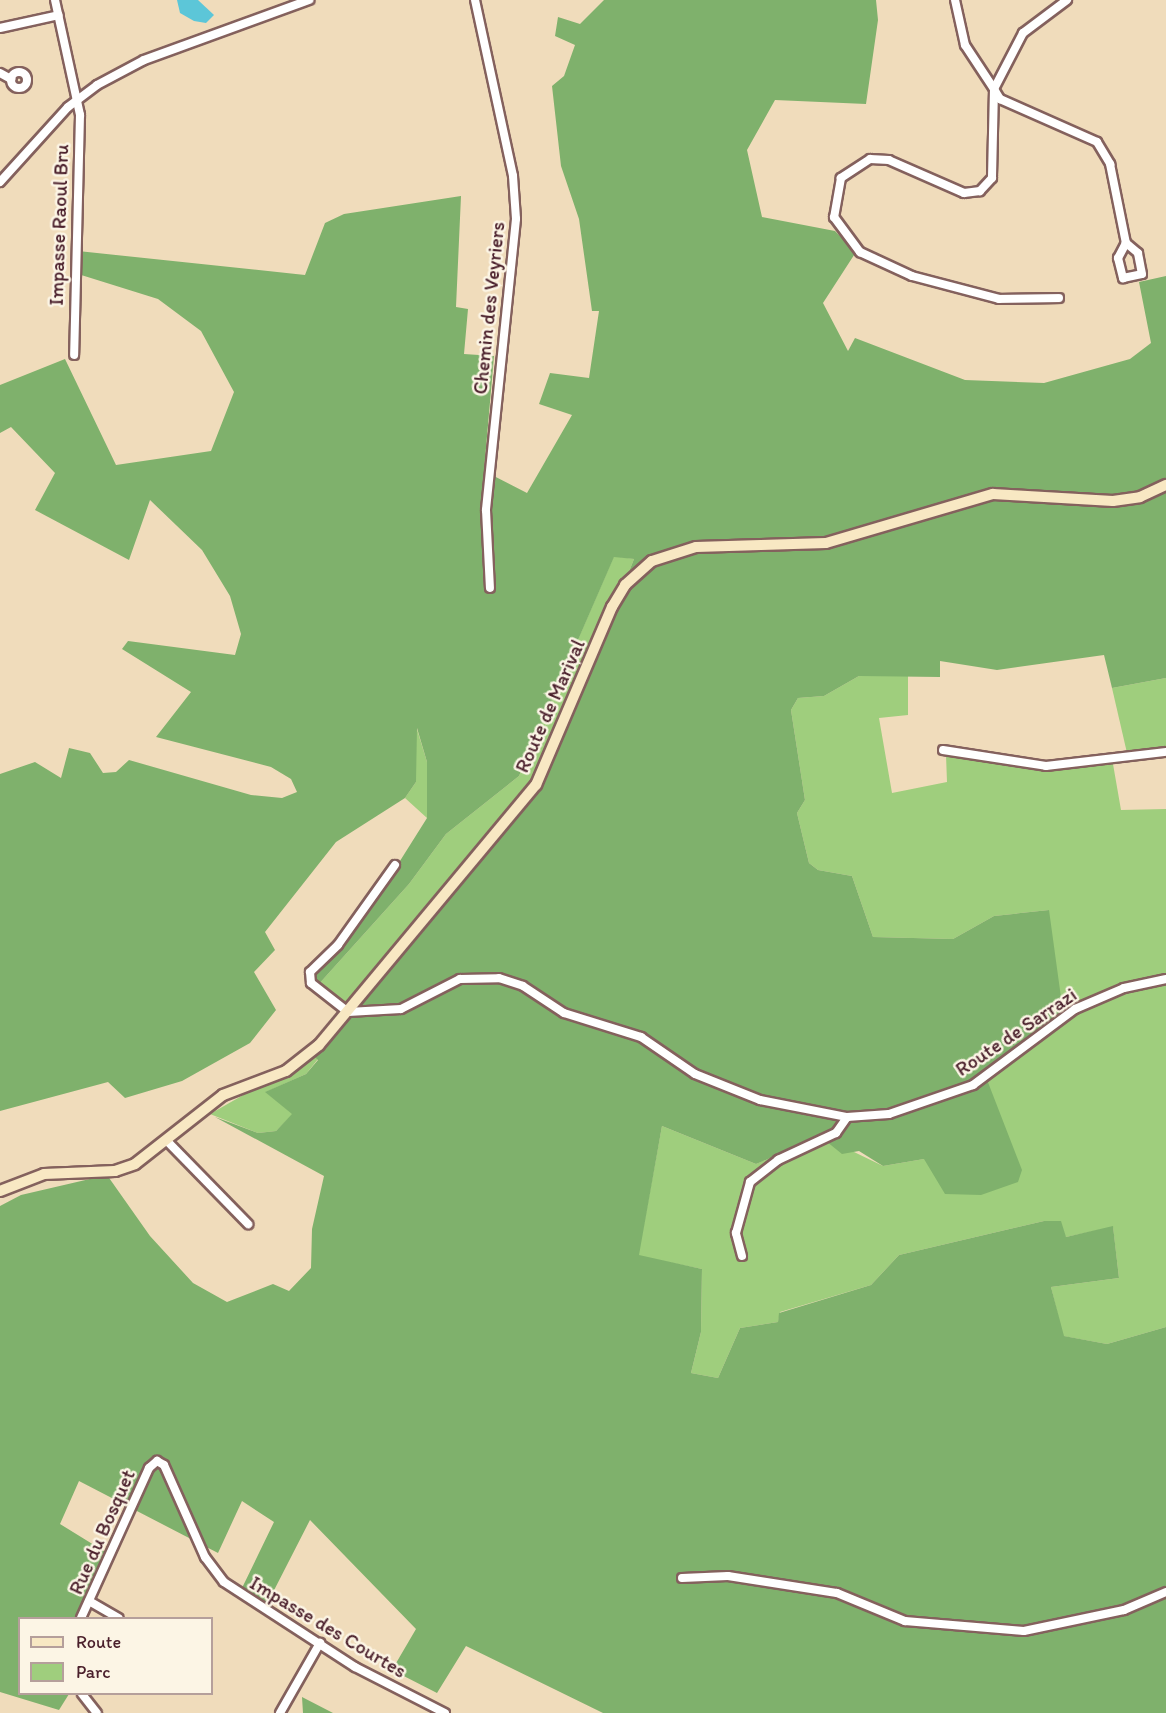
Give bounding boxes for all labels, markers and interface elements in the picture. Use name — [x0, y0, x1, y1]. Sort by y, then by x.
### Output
street label: Impasse Raoul Bru — [44, 143, 74, 307]
street label: Chemin des Veyriers — [468, 221, 510, 395]
street label: Route de Marival — [510, 635, 590, 777]
street label: Route de Sarrazi — [951, 983, 1081, 1081]
street label: Rue du Bosquet — [64, 1466, 140, 1598]
street label: Impasse des Courtes — [245, 1571, 411, 1683]
legend — [18, 1617, 213, 1695]
text: Route — [76, 1631, 121, 1653]
text: Parc — [76, 1661, 110, 1683]

